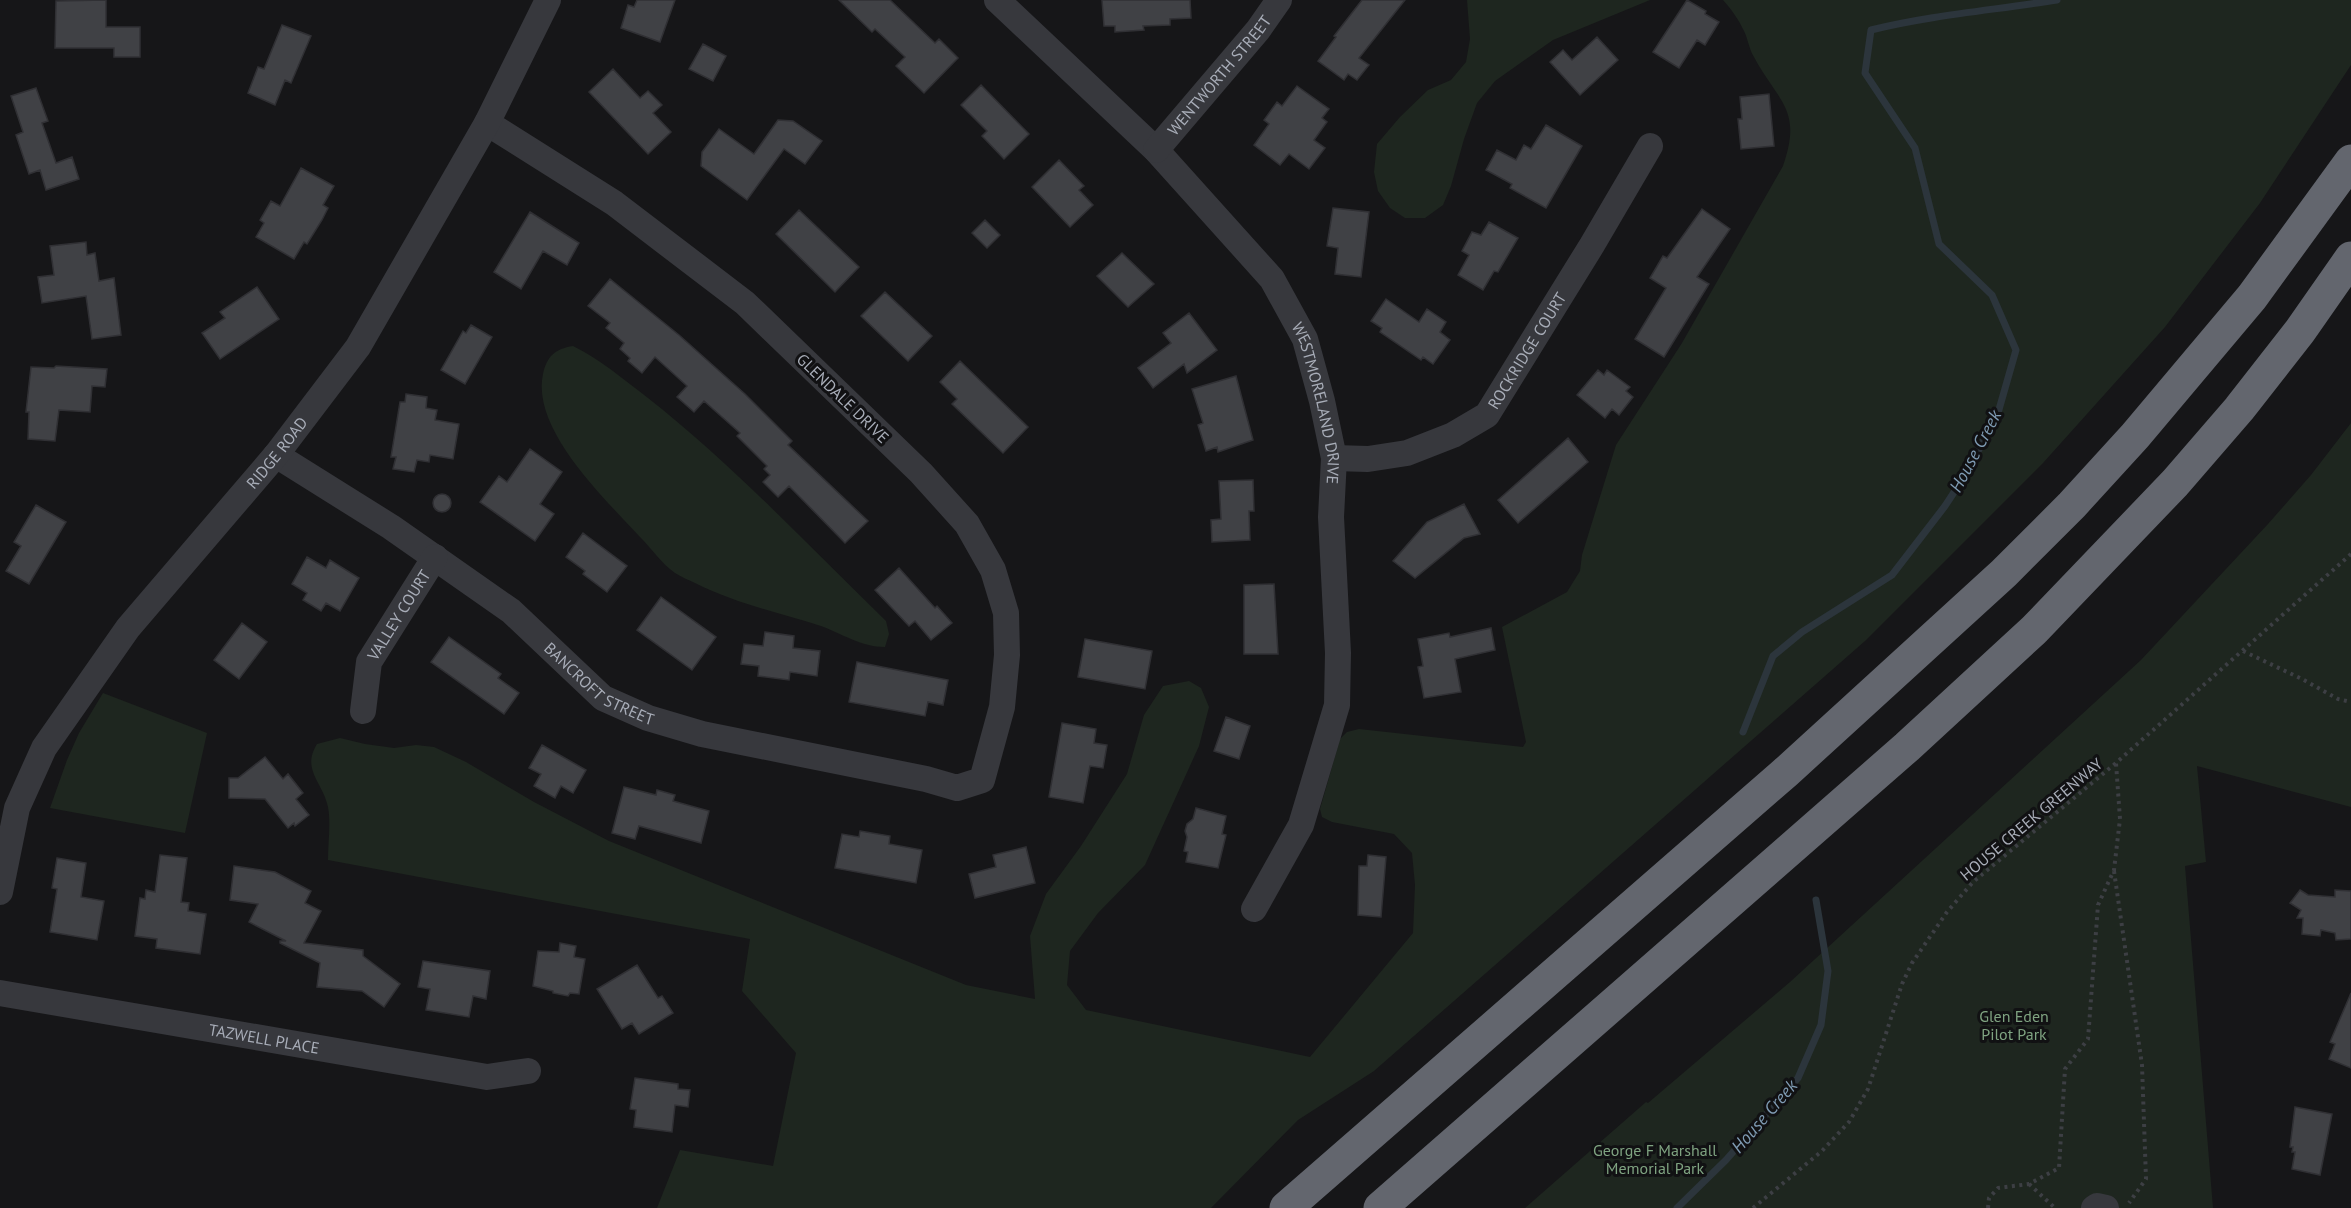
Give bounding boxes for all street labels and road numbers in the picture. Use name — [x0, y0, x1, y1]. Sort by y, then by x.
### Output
street label: WENTWORTH STREET — [1163, 11, 1275, 139]
street label: ROCKRIDGE COURT — [1483, 288, 1570, 413]
street label: WESTMORELAND DRIVE — [1288, 319, 1345, 485]
street label: GLENDALE DRIVE — [793, 349, 893, 447]
street label: RIDGE ROAD — [242, 413, 312, 493]
street label: VALLEY COURT — [362, 566, 435, 665]
street label: BANCROFT STREET — [540, 638, 657, 729]
street label: HOUSE CREEK GREENWAY — [1956, 753, 2106, 885]
street label: TAZWELL PLACE — [207, 1019, 321, 1058]

